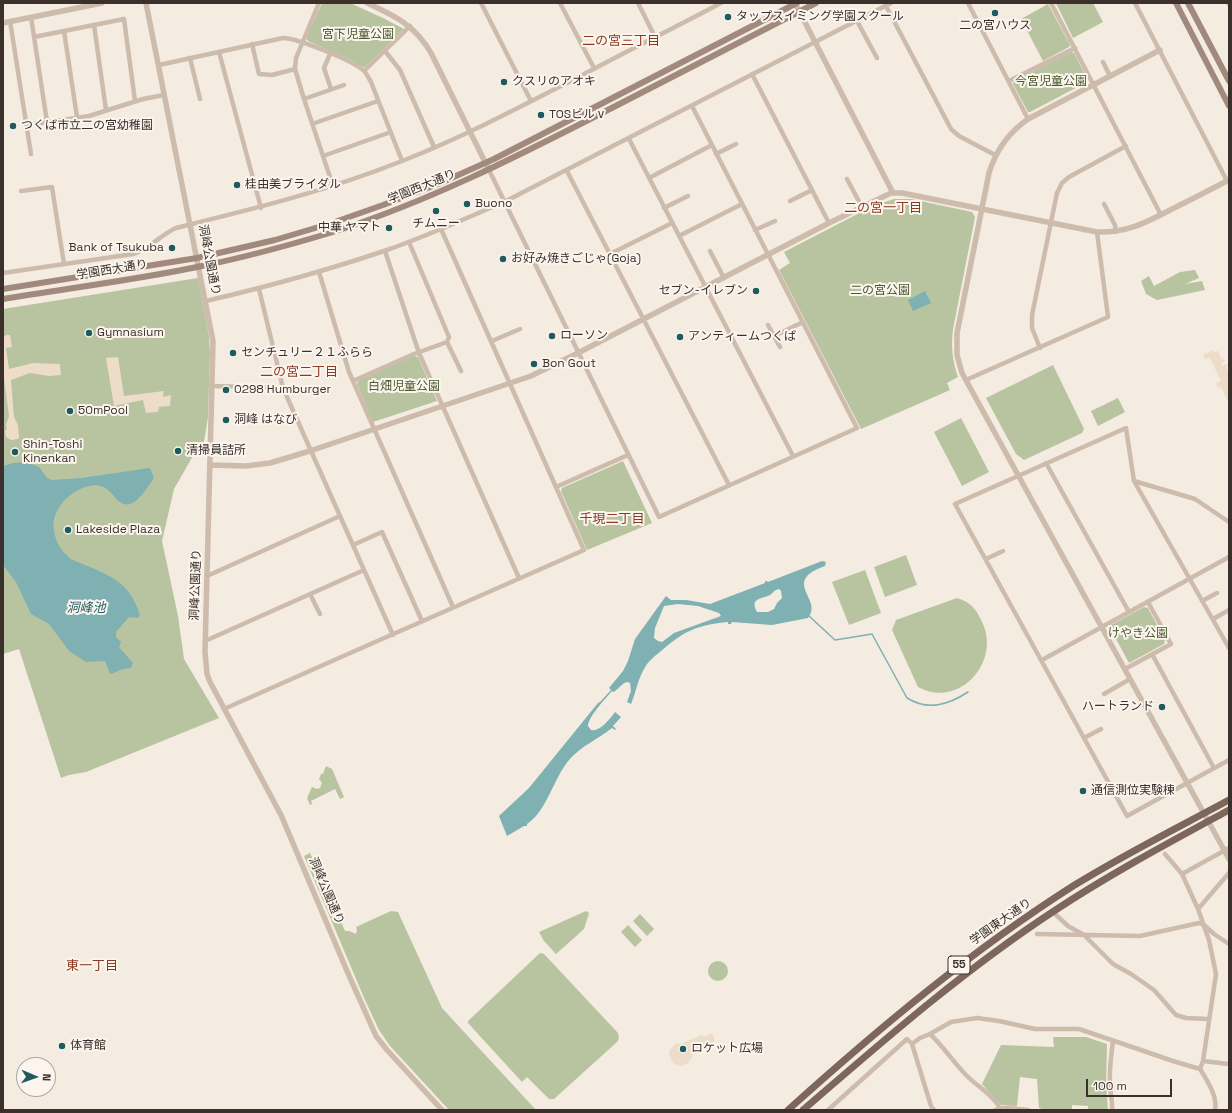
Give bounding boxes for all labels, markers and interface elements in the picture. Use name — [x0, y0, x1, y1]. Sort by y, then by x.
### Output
marker: 二の宮ハウス — [990, 8, 1000, 18]
place label: タップスイミング学園スクール — [736, 10, 904, 24]
marker: タップスイミング学園スクール — [723, 12, 733, 22]
place label: 二の宮ハウス — [959, 19, 1031, 33]
park label: 宮下児童公園 — [322, 28, 394, 42]
district label: 二の宮三丁目 — [582, 33, 660, 49]
place label: クスリのアオキ — [512, 75, 596, 89]
park label: 今宮児童公園 — [1015, 75, 1087, 89]
marker: クスリのアオキ — [499, 77, 509, 87]
place label: TOSビルⅴ — [549, 108, 607, 122]
marker: TOSビルⅴ — [536, 110, 546, 120]
place label: つくば市立二の宮幼稚園 — [21, 119, 153, 133]
marker: つくば市立二の宮幼稚園 — [8, 121, 18, 131]
street label: 学園西大通り — [386, 167, 458, 207]
place label: 桂由美ブライダル — [245, 178, 341, 192]
marker: 桂由美ブライダル — [232, 180, 242, 190]
place label: Buono — [475, 197, 512, 211]
marker: Buono — [462, 199, 472, 209]
district label: 二の宮一丁目 — [844, 200, 922, 216]
marker: チムニー — [431, 206, 441, 216]
place label: チムニー — [412, 217, 460, 231]
place label: 中華 ヤマト — [318, 221, 381, 235]
street label: 洞峰公園通り — [195, 223, 223, 297]
marker: 中華 ヤマト — [384, 223, 394, 233]
place label: Bank of Tsukuba — [69, 241, 164, 255]
marker: Bank of Tsukuba — [167, 243, 177, 253]
place label: お好み焼きごじゃ(Goja) — [511, 252, 641, 266]
marker: お好み焼きごじゃ(Goja) — [498, 254, 508, 264]
street label: 学園西大通り — [75, 257, 149, 283]
place label: セブン-イレブン — [659, 284, 748, 298]
park label: 二の宮公園 — [850, 284, 910, 298]
marker: セブン-イレブン — [751, 286, 761, 296]
place label: Gymnasium — [97, 326, 164, 340]
marker: Gymnasium — [84, 328, 94, 338]
place label: ローソン — [560, 329, 608, 343]
place label: アンティームつくば — [688, 330, 796, 344]
marker: ローソン — [547, 331, 557, 341]
marker: アンティームつくば — [675, 332, 685, 342]
place label: センチュリー２１ふらら — [241, 346, 373, 360]
marker: センチュリー２１ふらら — [228, 348, 238, 358]
place label: Bon Gout — [542, 357, 596, 371]
marker: Bon Gout — [529, 359, 539, 369]
district label: 二の宮二丁目 — [260, 364, 338, 380]
park label: 白畑児童公園 — [368, 380, 440, 394]
place label: 0298 Humburger — [234, 383, 331, 397]
marker: 0298 Humburger — [221, 385, 231, 395]
place label: 50mPool — [78, 404, 128, 418]
marker: 50mPool — [65, 406, 75, 416]
place label: 洞峰 はなび — [234, 413, 297, 427]
marker: 洞峰 はなび — [221, 415, 231, 425]
place label: Shin-Toshi Kinenkan — [23, 438, 82, 466]
place label: 清掃員詰所 — [186, 444, 246, 458]
marker: 清掃員詰所 — [173, 446, 183, 456]
marker: Shin-Toshi Kinenkan — [10, 447, 20, 457]
district label: 千現二丁目 — [580, 511, 644, 527]
place label: Lakeside Plaza — [76, 523, 160, 537]
marker: Lakeside Plaza — [63, 525, 73, 535]
street label: 洞峰公園通り — [188, 549, 204, 621]
water label: 洞峰池 — [67, 600, 105, 616]
park label: けやき公園 — [1108, 627, 1168, 641]
place label: ハートランド — [1082, 700, 1154, 714]
marker: ハートランド — [1157, 702, 1167, 712]
place label: 通信測位実験棟 — [1091, 784, 1175, 798]
marker: 通信測位実験棟 — [1078, 786, 1088, 796]
street label: 洞峰公園通り — [305, 855, 347, 927]
street label: 学園東大通り — [967, 895, 1035, 949]
road number: 55 — [948, 956, 970, 974]
district label: 東一丁目 — [66, 958, 118, 974]
place label: 体育館 — [70, 1039, 106, 1053]
marker: 体育館 — [57, 1041, 67, 1051]
place label: ロケット広場 — [691, 1042, 763, 1056]
marker: ロケット広場 — [678, 1044, 688, 1054]
north arrow — [16, 1057, 56, 1097]
scale bar — [1088, 1071, 1174, 1097]
text: N — [40, 1073, 54, 1081]
text: 100 m — [1093, 1078, 1127, 1094]

